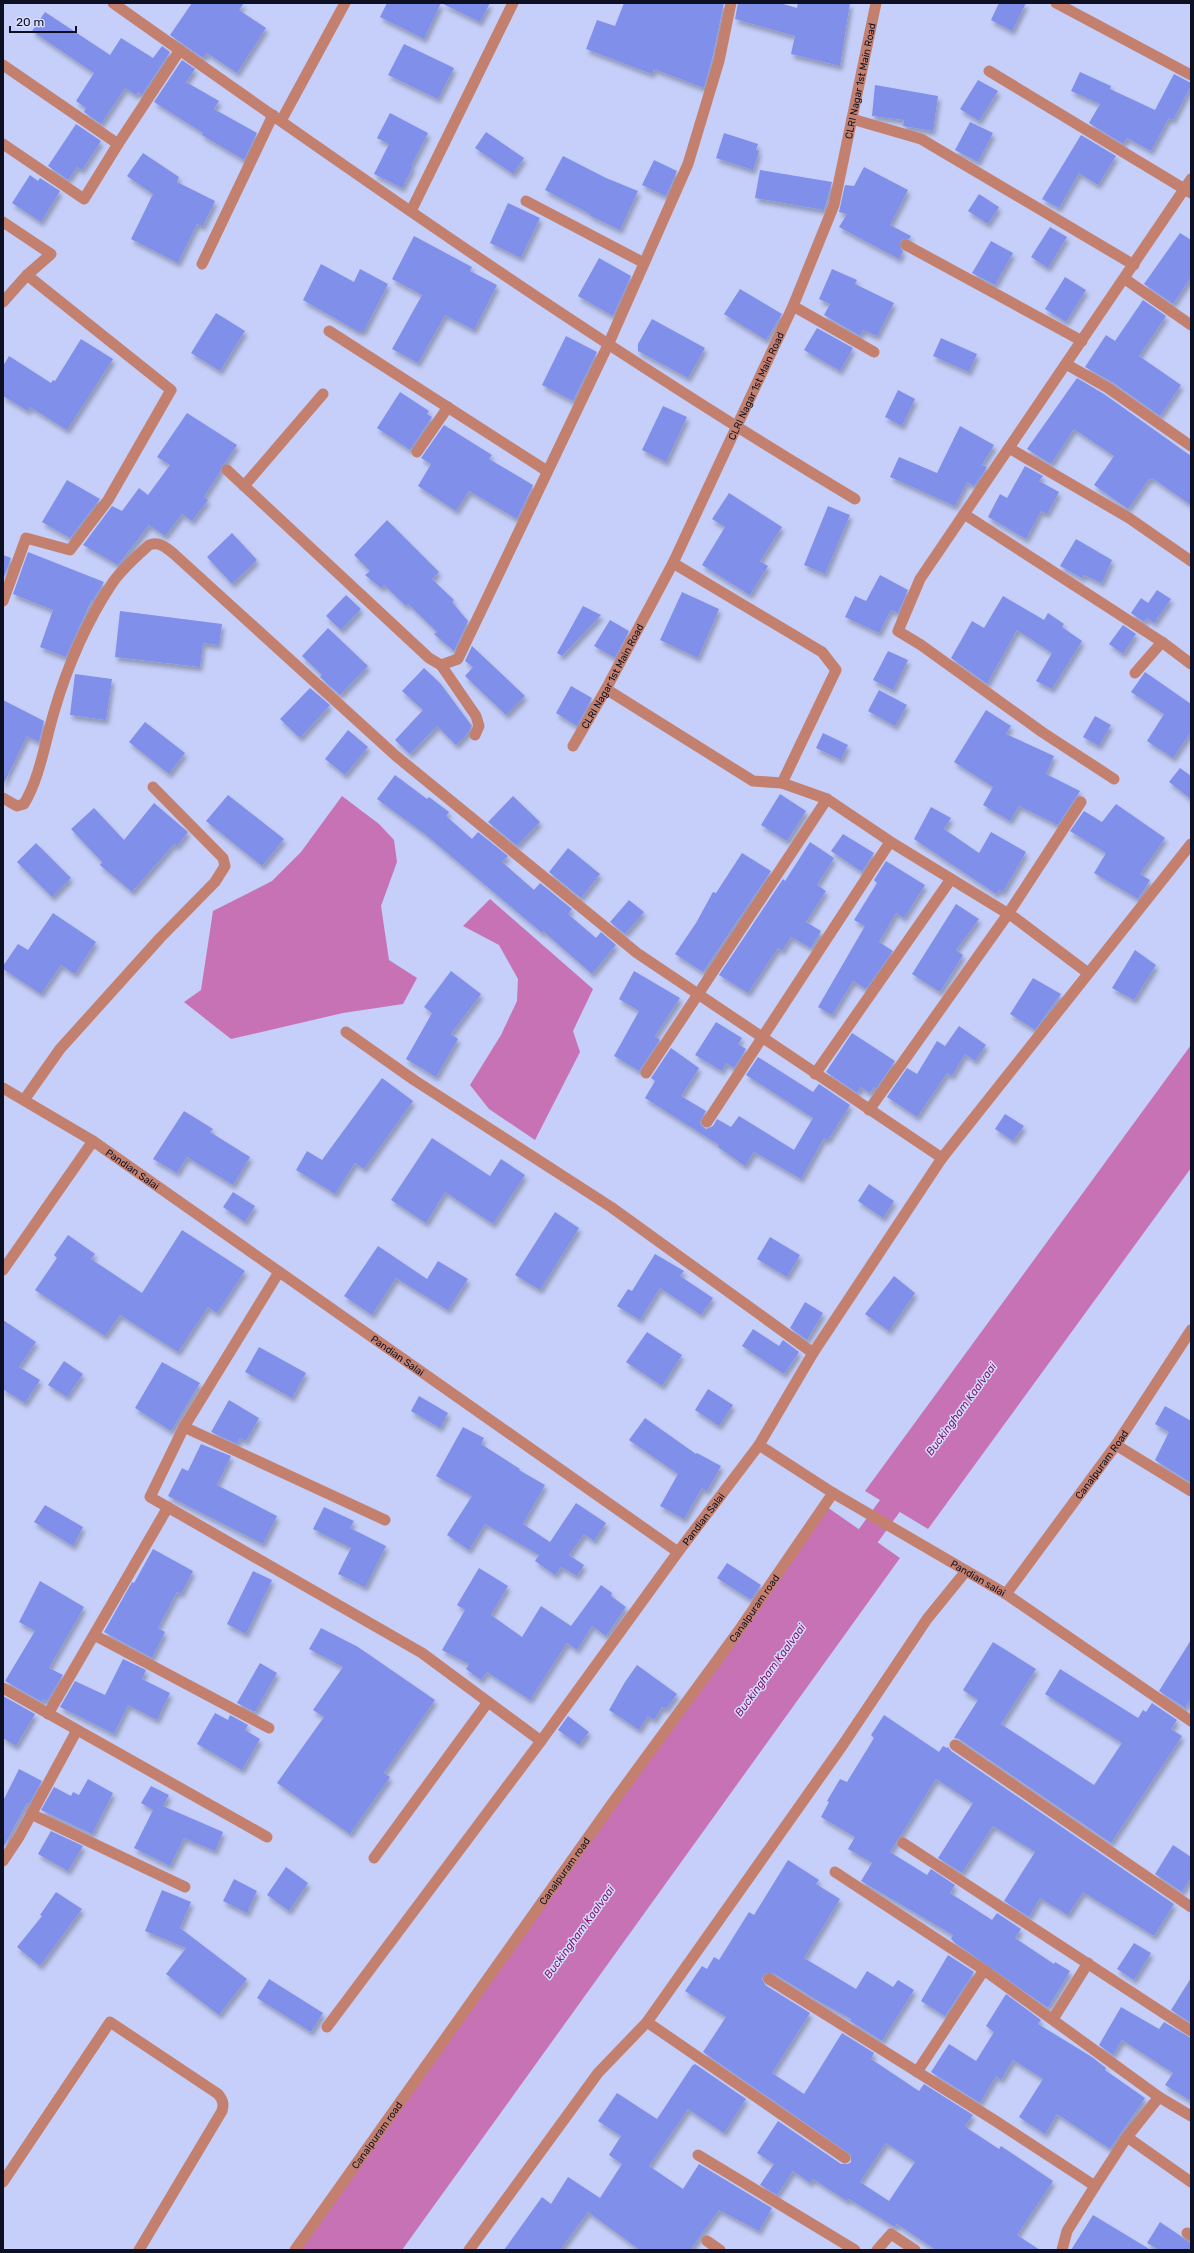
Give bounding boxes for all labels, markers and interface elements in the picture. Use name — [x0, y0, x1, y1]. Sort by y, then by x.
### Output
scale bar — [10, 8, 76, 34]
text: 20 m — [16, 15, 44, 29]
street label: CLRI Nagar 1st Main Road — [843, 22, 879, 140]
street label: CLRI Nagar 1st Main Road — [726, 330, 787, 442]
street label: CLRI Nagar 1st Main Road — [579, 622, 647, 731]
street label: Pandian Salai — [103, 1147, 161, 1193]
street label: Pandian Salai — [368, 1333, 426, 1379]
water label: Buckingham Kaalvaai — [924, 1360, 999, 1458]
street label: Canalpuram Road — [1073, 1428, 1131, 1502]
street label: Pandian Salai — [680, 1491, 728, 1548]
street label: Pandian salai — [948, 1558, 1007, 1599]
street label: Canalpuram road — [727, 1572, 782, 1645]
water label: Buckingham Kaalvaai — [733, 1621, 808, 1719]
street label: Canalpuram road — [537, 1835, 593, 1907]
water label: Buckingham Kaalvaai — [542, 1883, 617, 1981]
street label: Canalpuram road — [349, 2100, 405, 2172]

